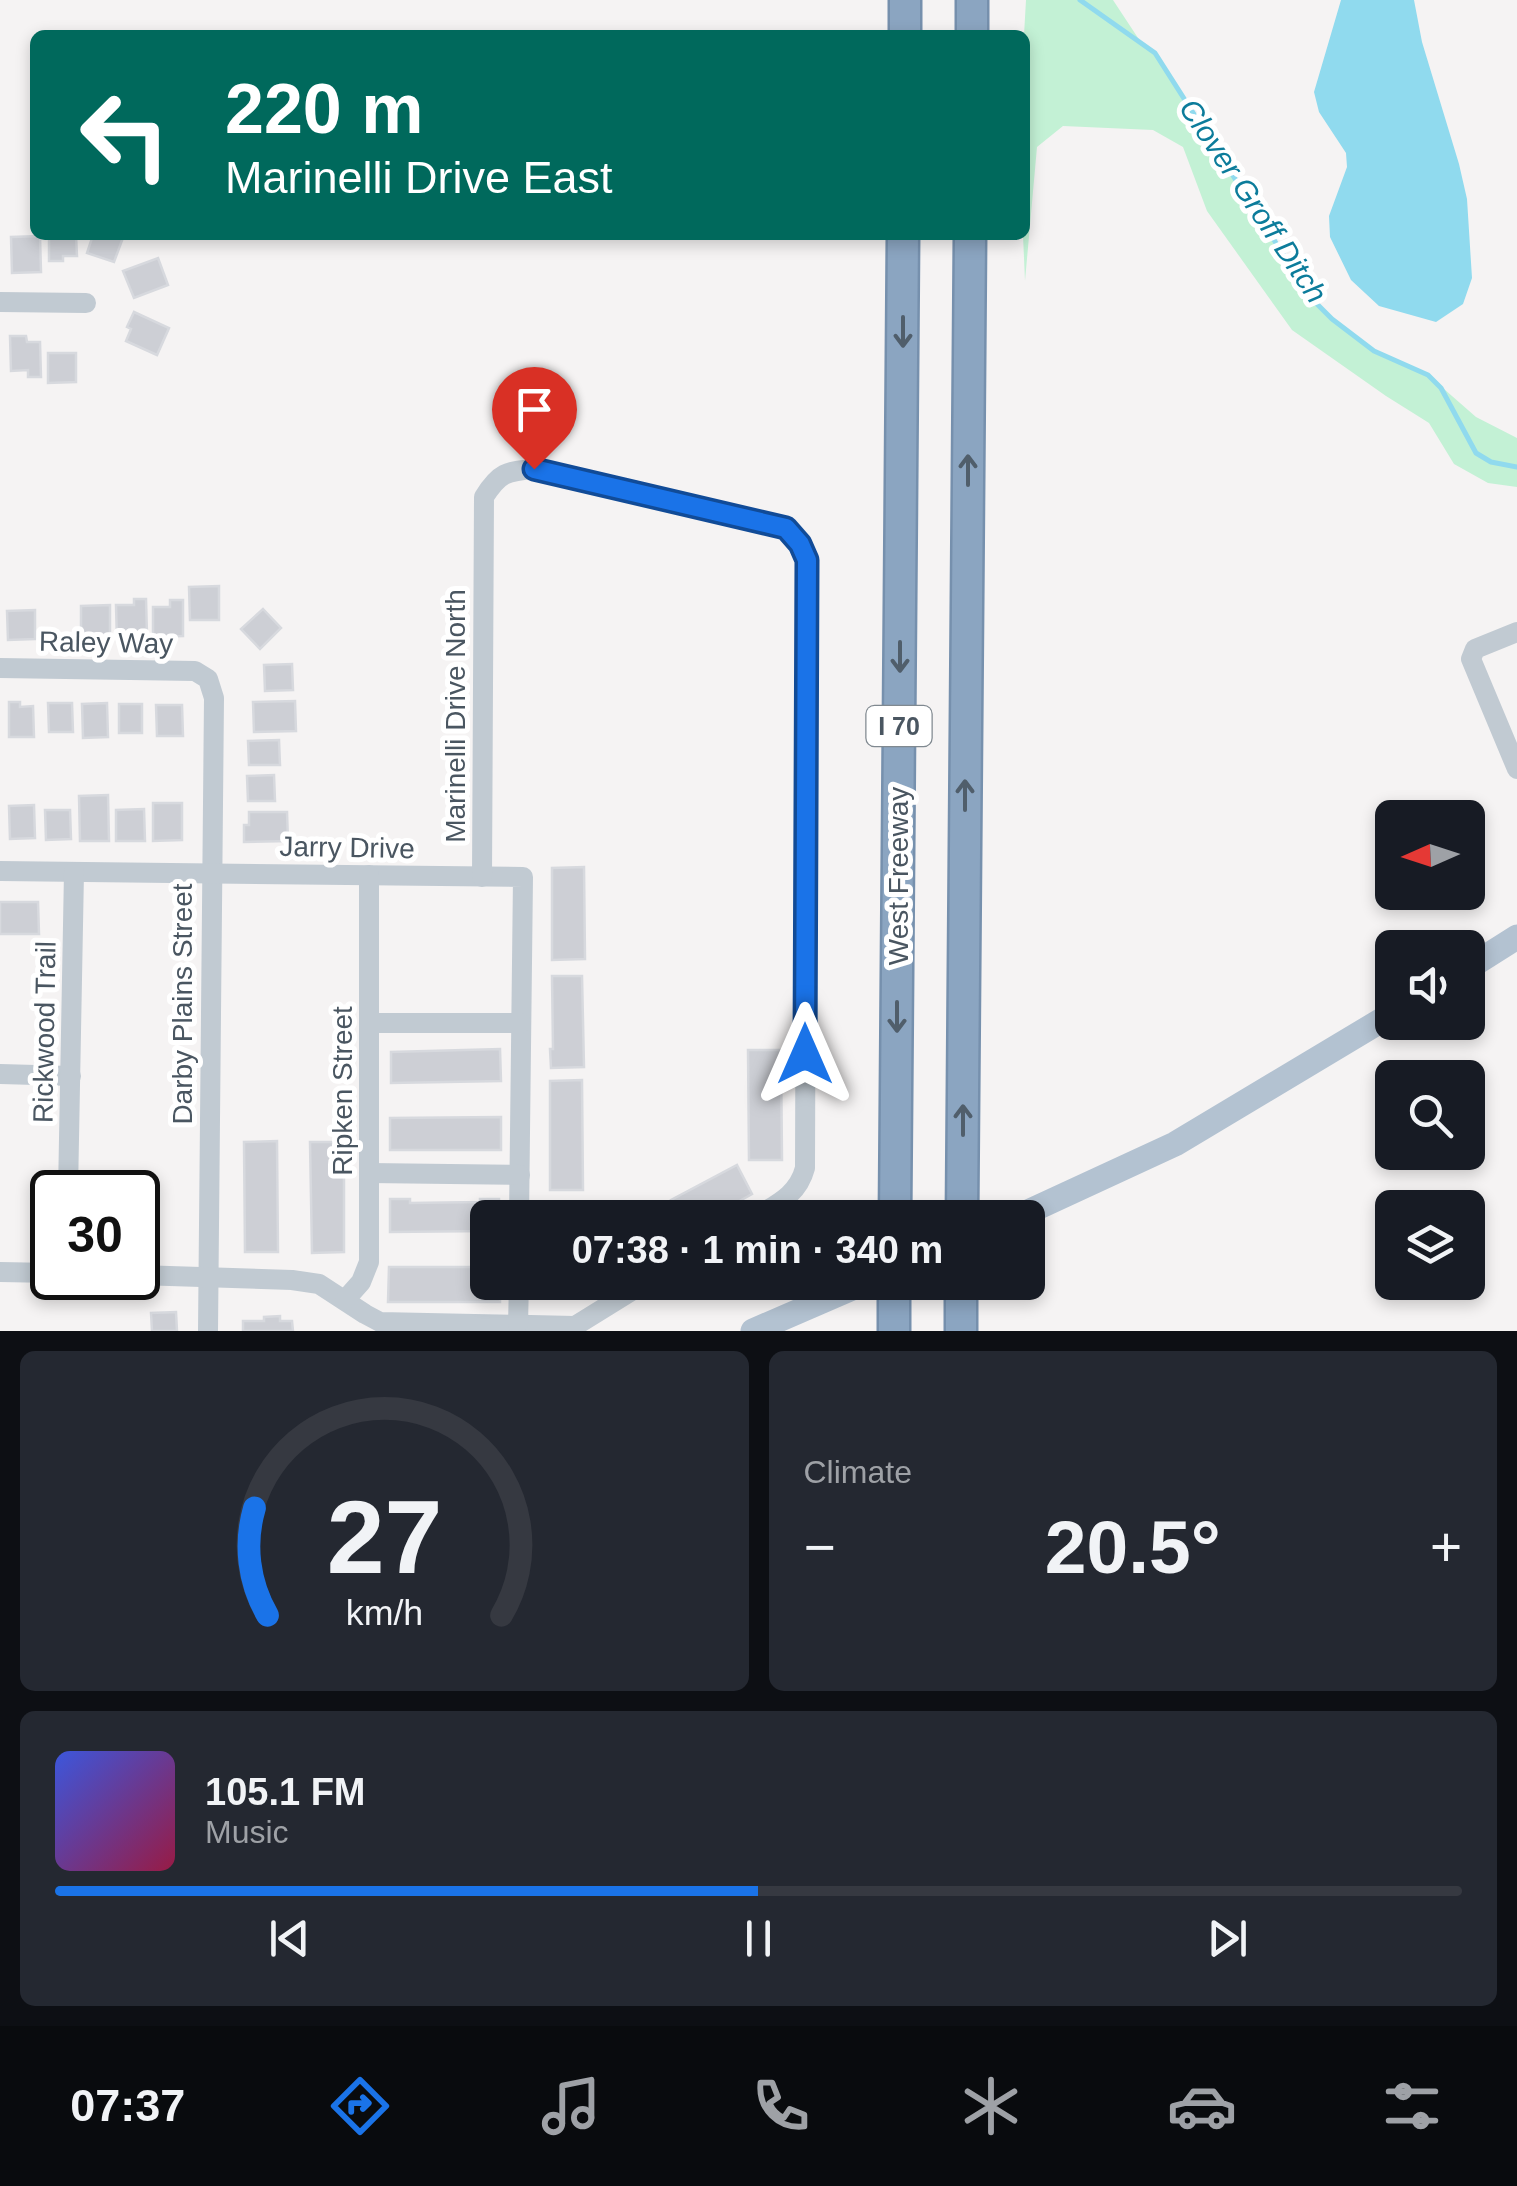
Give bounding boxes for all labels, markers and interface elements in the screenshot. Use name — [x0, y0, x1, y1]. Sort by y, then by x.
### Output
icon: left — [60, 70, 190, 200]
text: 220 m — [225, 70, 423, 148]
water label: Clover Groff Ditch — [1173, 93, 1334, 309]
text: Marinelli Drive East — [225, 152, 613, 203]
one-way arrow — [893, 316, 912, 348]
pin — [492, 367, 577, 470]
icon: arrive — [507, 382, 562, 437]
one-way arrow — [958, 455, 978, 488]
street label: Marinelli Drive North — [440, 589, 471, 843]
street label: Raley Way — [39, 626, 173, 659]
one-way arrow — [890, 640, 910, 673]
road number: I 70 — [866, 706, 932, 746]
one-way arrow — [956, 780, 975, 812]
street label: West Freeway — [883, 787, 914, 965]
north arrow — [1375, 800, 1485, 910]
map controls — [1375, 800, 1485, 1300]
street label: Jarry Drive — [279, 831, 415, 864]
street label: Darby Plains Street — [167, 883, 198, 1125]
button: sound — [1375, 930, 1485, 1040]
street label: Rickwood Trail — [27, 941, 62, 1123]
one-way arrow — [888, 1000, 906, 1033]
position arrow — [753, 1002, 857, 1106]
street label: Ripken Street — [327, 1006, 358, 1176]
button: search — [1375, 1060, 1485, 1170]
one-way arrow — [954, 1105, 972, 1138]
speed limit sign: 30 — [30, 1170, 160, 1300]
button: layers — [1375, 1190, 1485, 1300]
text: 07:38 · 1 min · 340 m — [572, 1229, 943, 1271]
text: Climate — [804, 1454, 912, 1490]
text: 27 — [326, 1479, 442, 1595]
text: 20.5° — [1045, 1505, 1221, 1589]
text: − — [804, 1516, 836, 1578]
text: + — [1430, 1516, 1462, 1578]
text: km/h — [346, 1593, 423, 1633]
text: 105.1 FM — [205, 1771, 366, 1813]
text: Music — [205, 1814, 289, 1850]
icon: previous — [262, 1911, 317, 1966]
icon: pause — [731, 1911, 786, 1966]
icon: next — [1200, 1911, 1255, 1966]
icon: directions — [325, 2071, 395, 2141]
icon: music — [536, 2071, 606, 2141]
icon: phone — [746, 2071, 816, 2141]
icon: climate — [956, 2071, 1026, 2141]
icon: car — [1167, 2071, 1237, 2141]
icon: filters — [1377, 2071, 1447, 2141]
text: 07:37 — [70, 2080, 185, 2131]

